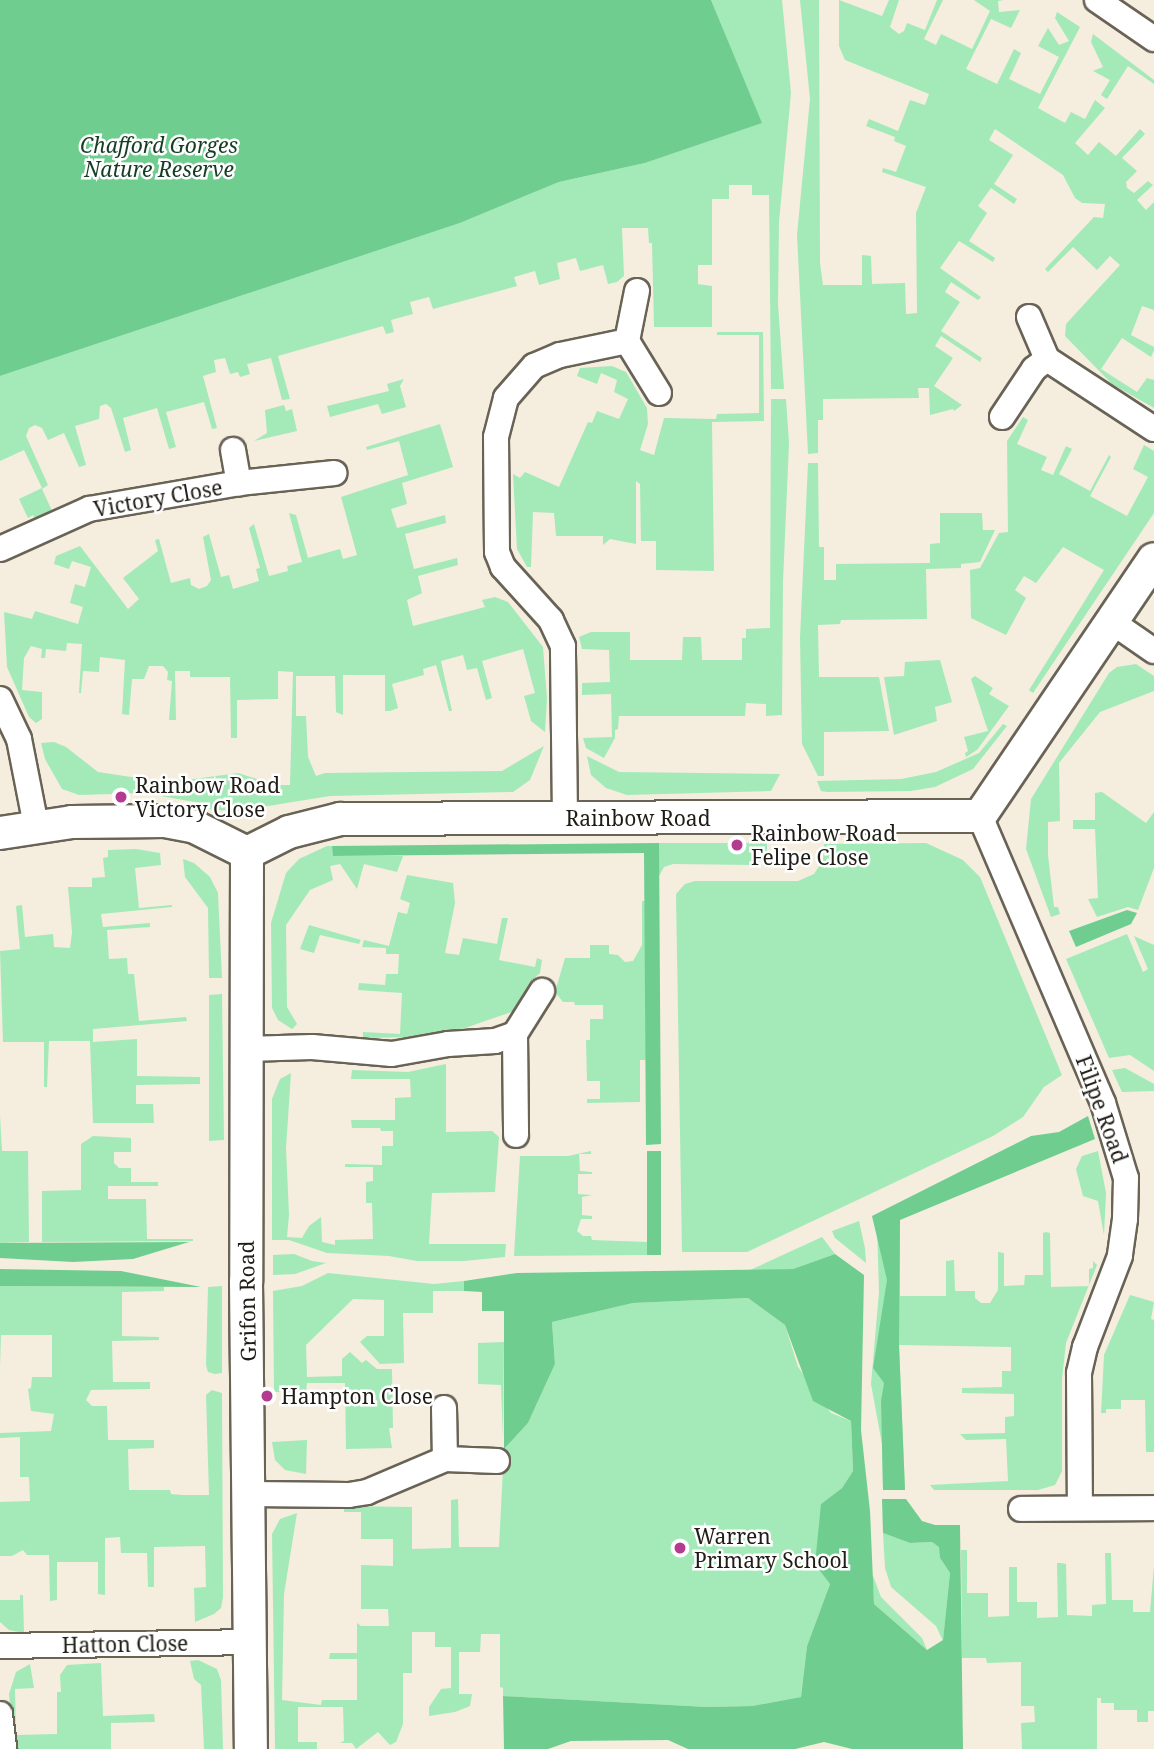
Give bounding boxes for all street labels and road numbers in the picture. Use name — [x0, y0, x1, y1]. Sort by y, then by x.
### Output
street label: Victory Close — [92, 474, 224, 522]
street label: Rainbow Road — [565, 805, 711, 831]
street label: Filipe Road — [1071, 1052, 1133, 1166]
street label: Grifon Road — [233, 1240, 261, 1362]
street label: Hatton Close — [61, 1630, 189, 1658]

